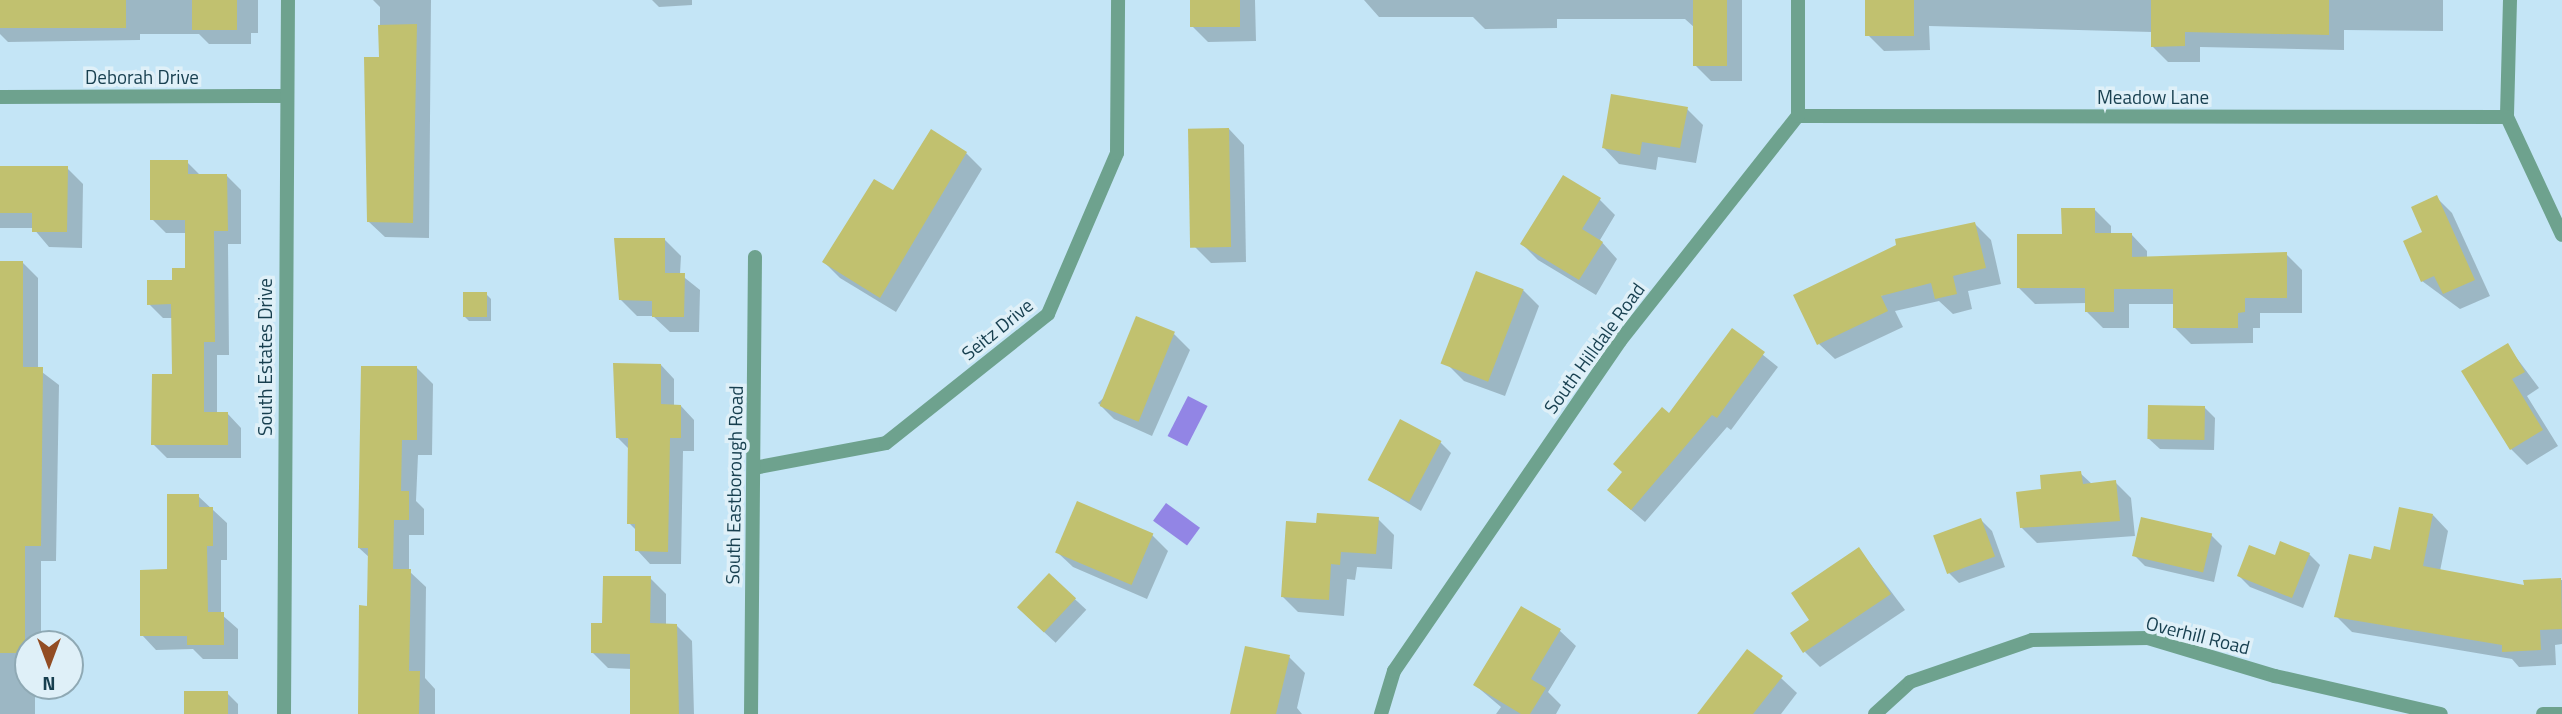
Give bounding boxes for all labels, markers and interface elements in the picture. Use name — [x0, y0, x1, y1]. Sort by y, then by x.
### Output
street label: Deborah Drive — [85, 66, 199, 88]
street label: Meadow Lane — [2097, 86, 2209, 108]
street label: South Estates Drive — [254, 278, 276, 436]
street label: South Hilldale Road — [1539, 278, 1649, 418]
street label: Seitz Drive — [957, 293, 1037, 365]
street label: South Eastborough Road — [721, 385, 747, 585]
street label: Overhill Road — [2144, 611, 2252, 659]
north arrow — [14, 630, 84, 700]
text: N — [42, 670, 56, 699]

